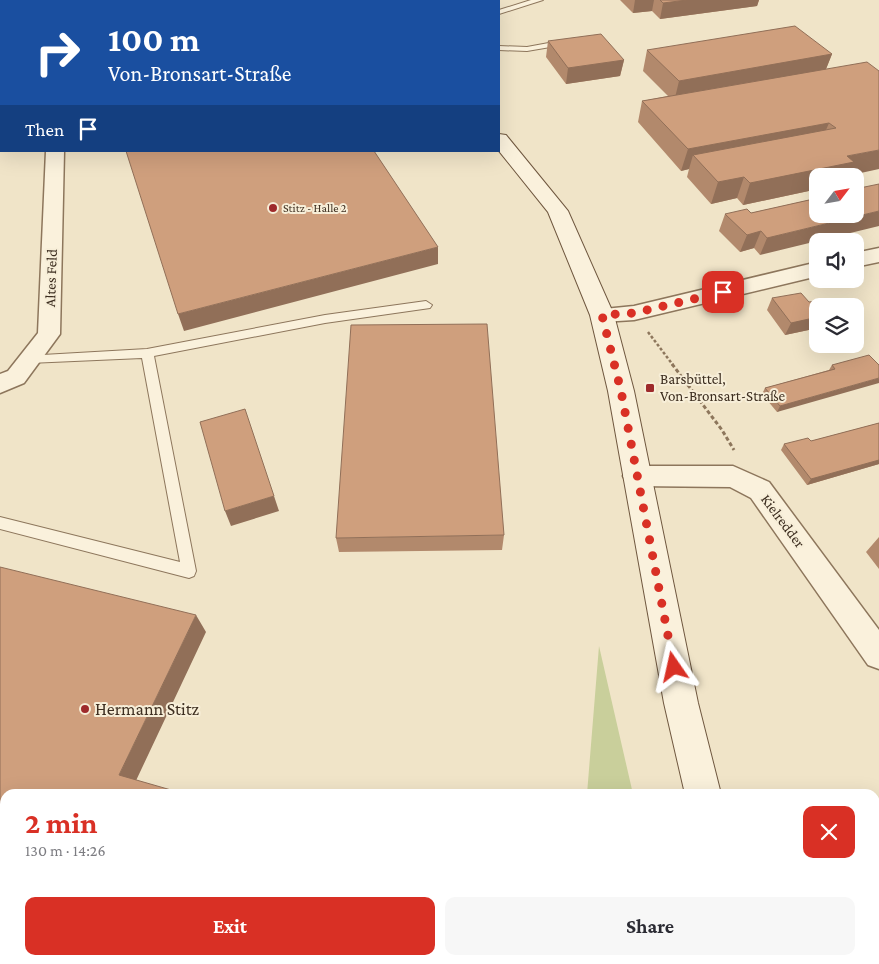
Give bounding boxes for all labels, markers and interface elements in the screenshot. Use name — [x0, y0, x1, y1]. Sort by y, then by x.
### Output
icon: right — [25, 20, 90, 85]
text: 100 m — [108, 20, 200, 59]
text: Von-Bronsart-Straße — [108, 61, 291, 86]
icon: arrive — [74, 115, 102, 143]
text: Then — [25, 119, 64, 140]
north arrow — [809, 168, 864, 222]
map controls — [809, 168, 864, 353]
place label: Stitz - Halle 2 — [283, 201, 347, 215]
marker: Stitz - Halle 2 — [267, 202, 279, 214]
button: sound — [809, 233, 864, 288]
street label: Altes Feld — [42, 249, 60, 307]
pin — [702, 271, 744, 313]
icon: arrive — [709, 278, 737, 306]
button: layers — [809, 298, 864, 353]
place label: Barsbüttel, Von-Bronsart-Straße — [660, 371, 785, 404]
marker: Barsbüttel, Von-Bronsart-Straße — [644, 382, 656, 394]
street label: Kielredder — [758, 491, 809, 551]
position arrow — [647, 640, 699, 692]
place label: Hermann Stitz — [95, 699, 200, 719]
marker: Hermann Stitz — [79, 703, 91, 715]
text: 2 min — [25, 806, 97, 839]
button: close — [803, 806, 855, 858]
text: 130 m · 14:26 — [25, 842, 106, 859]
button: Exit — [25, 897, 435, 955]
button: Share — [445, 897, 855, 955]

